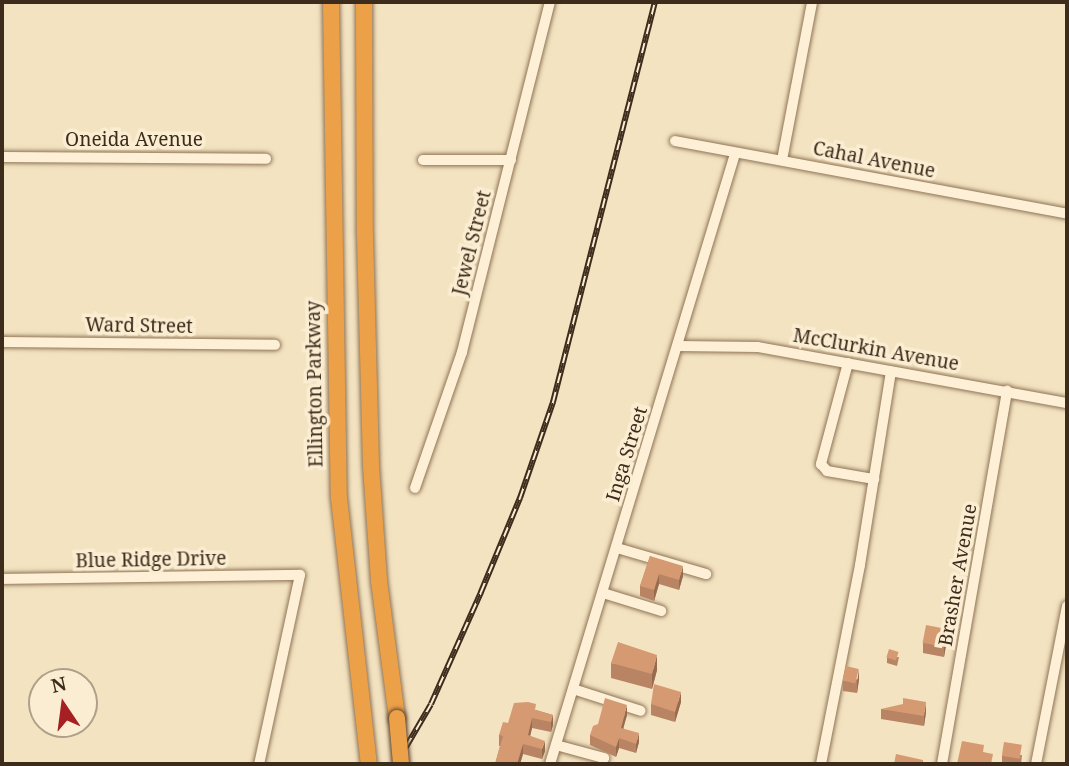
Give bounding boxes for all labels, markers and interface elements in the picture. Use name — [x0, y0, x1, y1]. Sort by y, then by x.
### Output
street label: Oneida Avenue — [65, 129, 203, 151]
street label: Cahal Avenue — [811, 137, 937, 183]
street label: Jewel Street — [448, 188, 496, 298]
street label: Ellington Parkway — [302, 300, 328, 468]
street label: Ward Street — [85, 314, 193, 338]
street label: McClurkin Avenue — [791, 324, 961, 376]
street label: Inga Street — [602, 404, 652, 504]
street label: Brasher Avenue — [934, 502, 982, 648]
street label: Blue Ridge Drive — [75, 547, 227, 573]
north arrow — [28, 668, 98, 738]
text: N — [48, 670, 69, 699]

